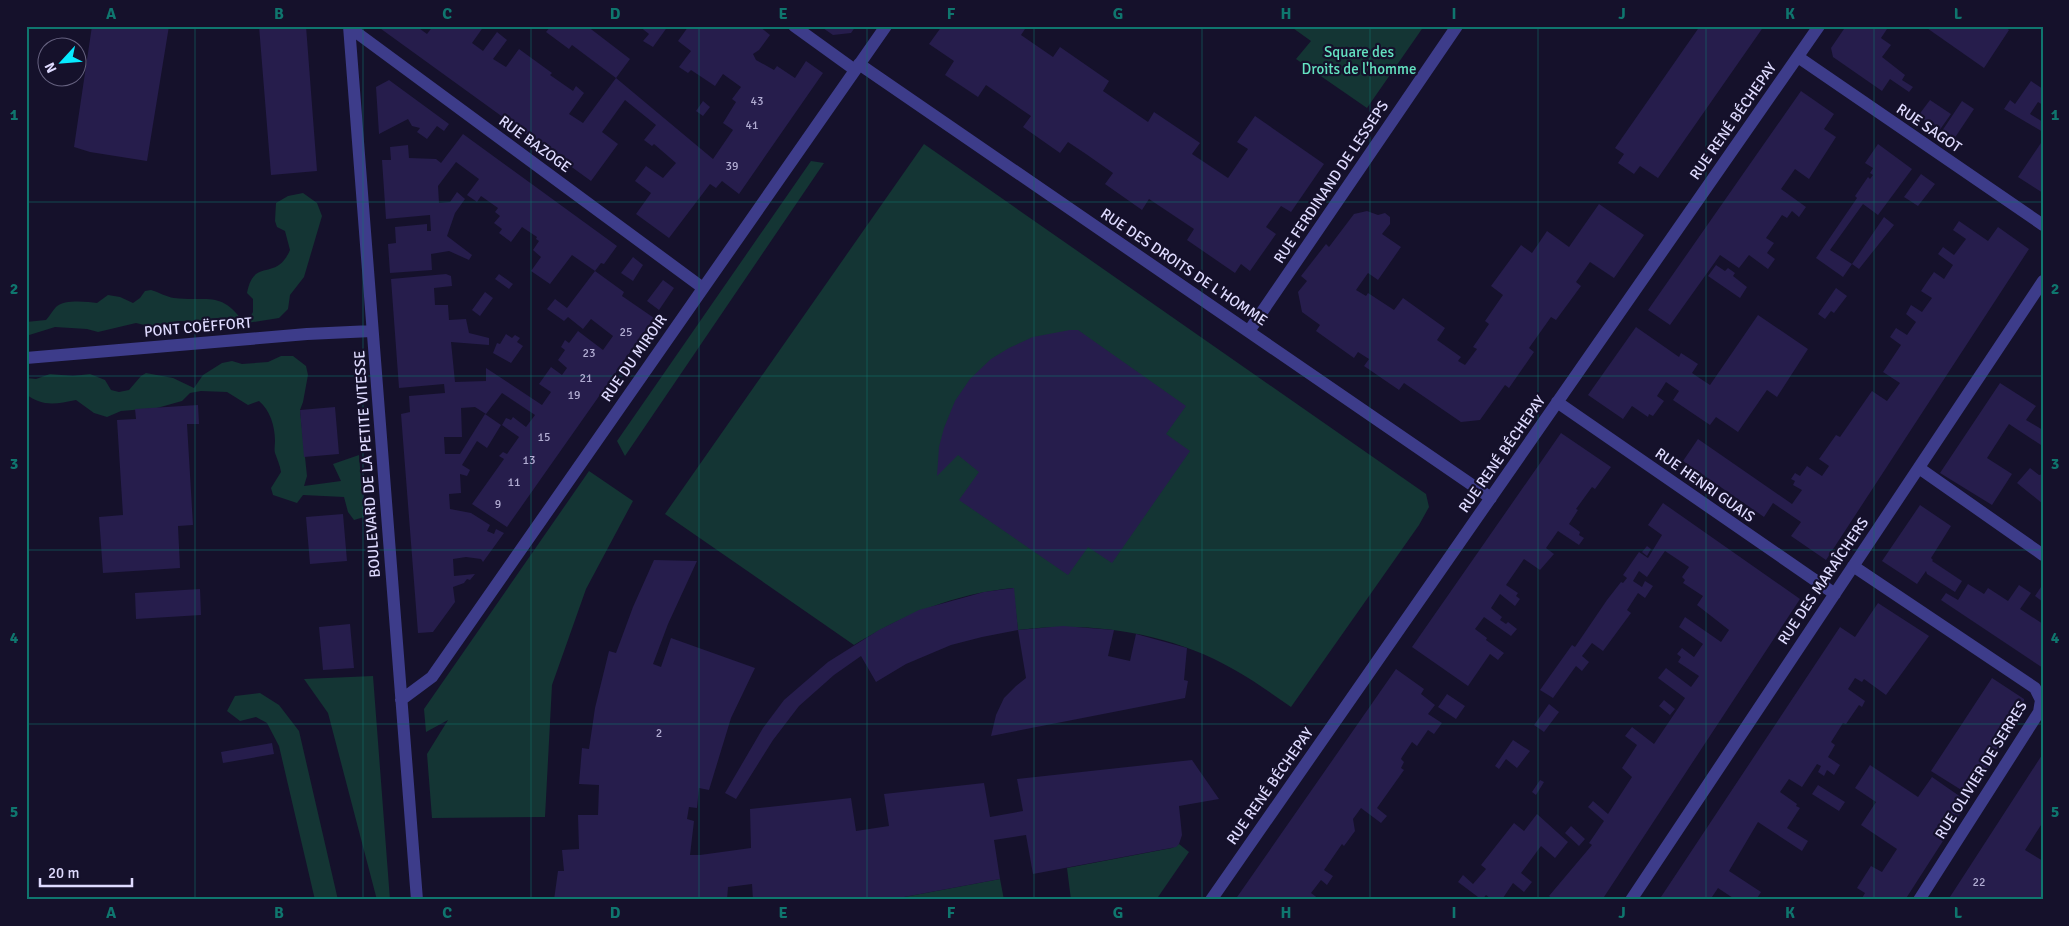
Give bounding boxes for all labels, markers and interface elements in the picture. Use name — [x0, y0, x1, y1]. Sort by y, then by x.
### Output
text: A — [106, 4, 117, 24]
text: B — [274, 4, 284, 24]
text: C — [442, 4, 452, 24]
text: D — [610, 4, 621, 24]
text: E — [778, 4, 788, 24]
text: F — [947, 4, 956, 24]
text: G — [1113, 4, 1123, 24]
text: H — [1281, 4, 1291, 24]
text: I — [1451, 4, 1457, 24]
text: J — [1618, 4, 1626, 24]
text: K — [1785, 4, 1795, 24]
text: L — [1954, 4, 1963, 24]
north arrow — [38, 38, 88, 88]
park label: Square des Droits de l'homme — [1301, 43, 1417, 78]
street label: RUE RENÉ BÉCHEPAY — [1685, 58, 1780, 183]
text: N — [41, 59, 61, 76]
house number: 43 — [751, 94, 763, 109]
street label: RUE FERDINAND DE LESSEPS — [1270, 97, 1392, 267]
street label: RUE SAGOT — [1893, 100, 1965, 157]
text: 1 — [10, 105, 19, 125]
text: 1 — [2051, 105, 2060, 125]
street label: RUE BAZOGE — [495, 112, 575, 176]
house number: 41 — [746, 118, 758, 133]
house number: 39 — [726, 159, 738, 174]
street label: RUE DES DROITS DE L'HOMME — [1097, 204, 1271, 330]
text: 2 — [10, 279, 18, 299]
text: 2 — [2051, 279, 2059, 299]
street label: RUE DU MIROIR — [597, 311, 671, 405]
street label: PONT COËFFORT — [143, 313, 253, 341]
house number: 25 — [620, 325, 632, 340]
house number: 23 — [583, 346, 595, 361]
street label: BOULEVARD DE LA PETITE VITESSE — [350, 350, 384, 578]
house number: 21 — [580, 371, 592, 386]
house number: 19 — [568, 388, 580, 403]
street label: RUE RENÉ BÉCHEPAY — [1454, 391, 1549, 516]
house number: 15 — [538, 430, 550, 445]
street label: RUE HENRI GUAIS — [1652, 444, 1758, 526]
house number: 13 — [523, 453, 535, 468]
text: 3 — [10, 454, 18, 474]
text: 3 — [2051, 454, 2059, 474]
house number: 11 — [508, 475, 520, 490]
house number: 9 — [495, 497, 501, 512]
street label: RUE DES MARAÎCHERS — [1774, 514, 1872, 648]
text: 4 — [10, 628, 19, 648]
text: 4 — [2051, 628, 2060, 648]
street label: RUE OLIVIER DE SERRES — [1931, 698, 2031, 842]
street label: RUE RENÉ BÉCHEPAY — [1222, 723, 1317, 848]
house number: 2 — [656, 726, 662, 741]
text: 5 — [10, 802, 18, 822]
text: 5 — [2051, 802, 2059, 822]
scale bar — [40, 856, 132, 888]
text: 20 m — [48, 864, 79, 882]
house number: 22 — [1973, 875, 1985, 890]
text: A — [106, 903, 117, 923]
text: B — [274, 903, 284, 923]
text: C — [442, 903, 452, 923]
text: D — [610, 903, 621, 923]
text: E — [778, 903, 788, 923]
text: F — [947, 903, 956, 923]
text: G — [1113, 903, 1123, 923]
text: H — [1281, 903, 1291, 923]
text: I — [1451, 903, 1457, 923]
text: J — [1618, 903, 1626, 923]
text: K — [1785, 903, 1795, 923]
text: L — [1954, 903, 1963, 923]

